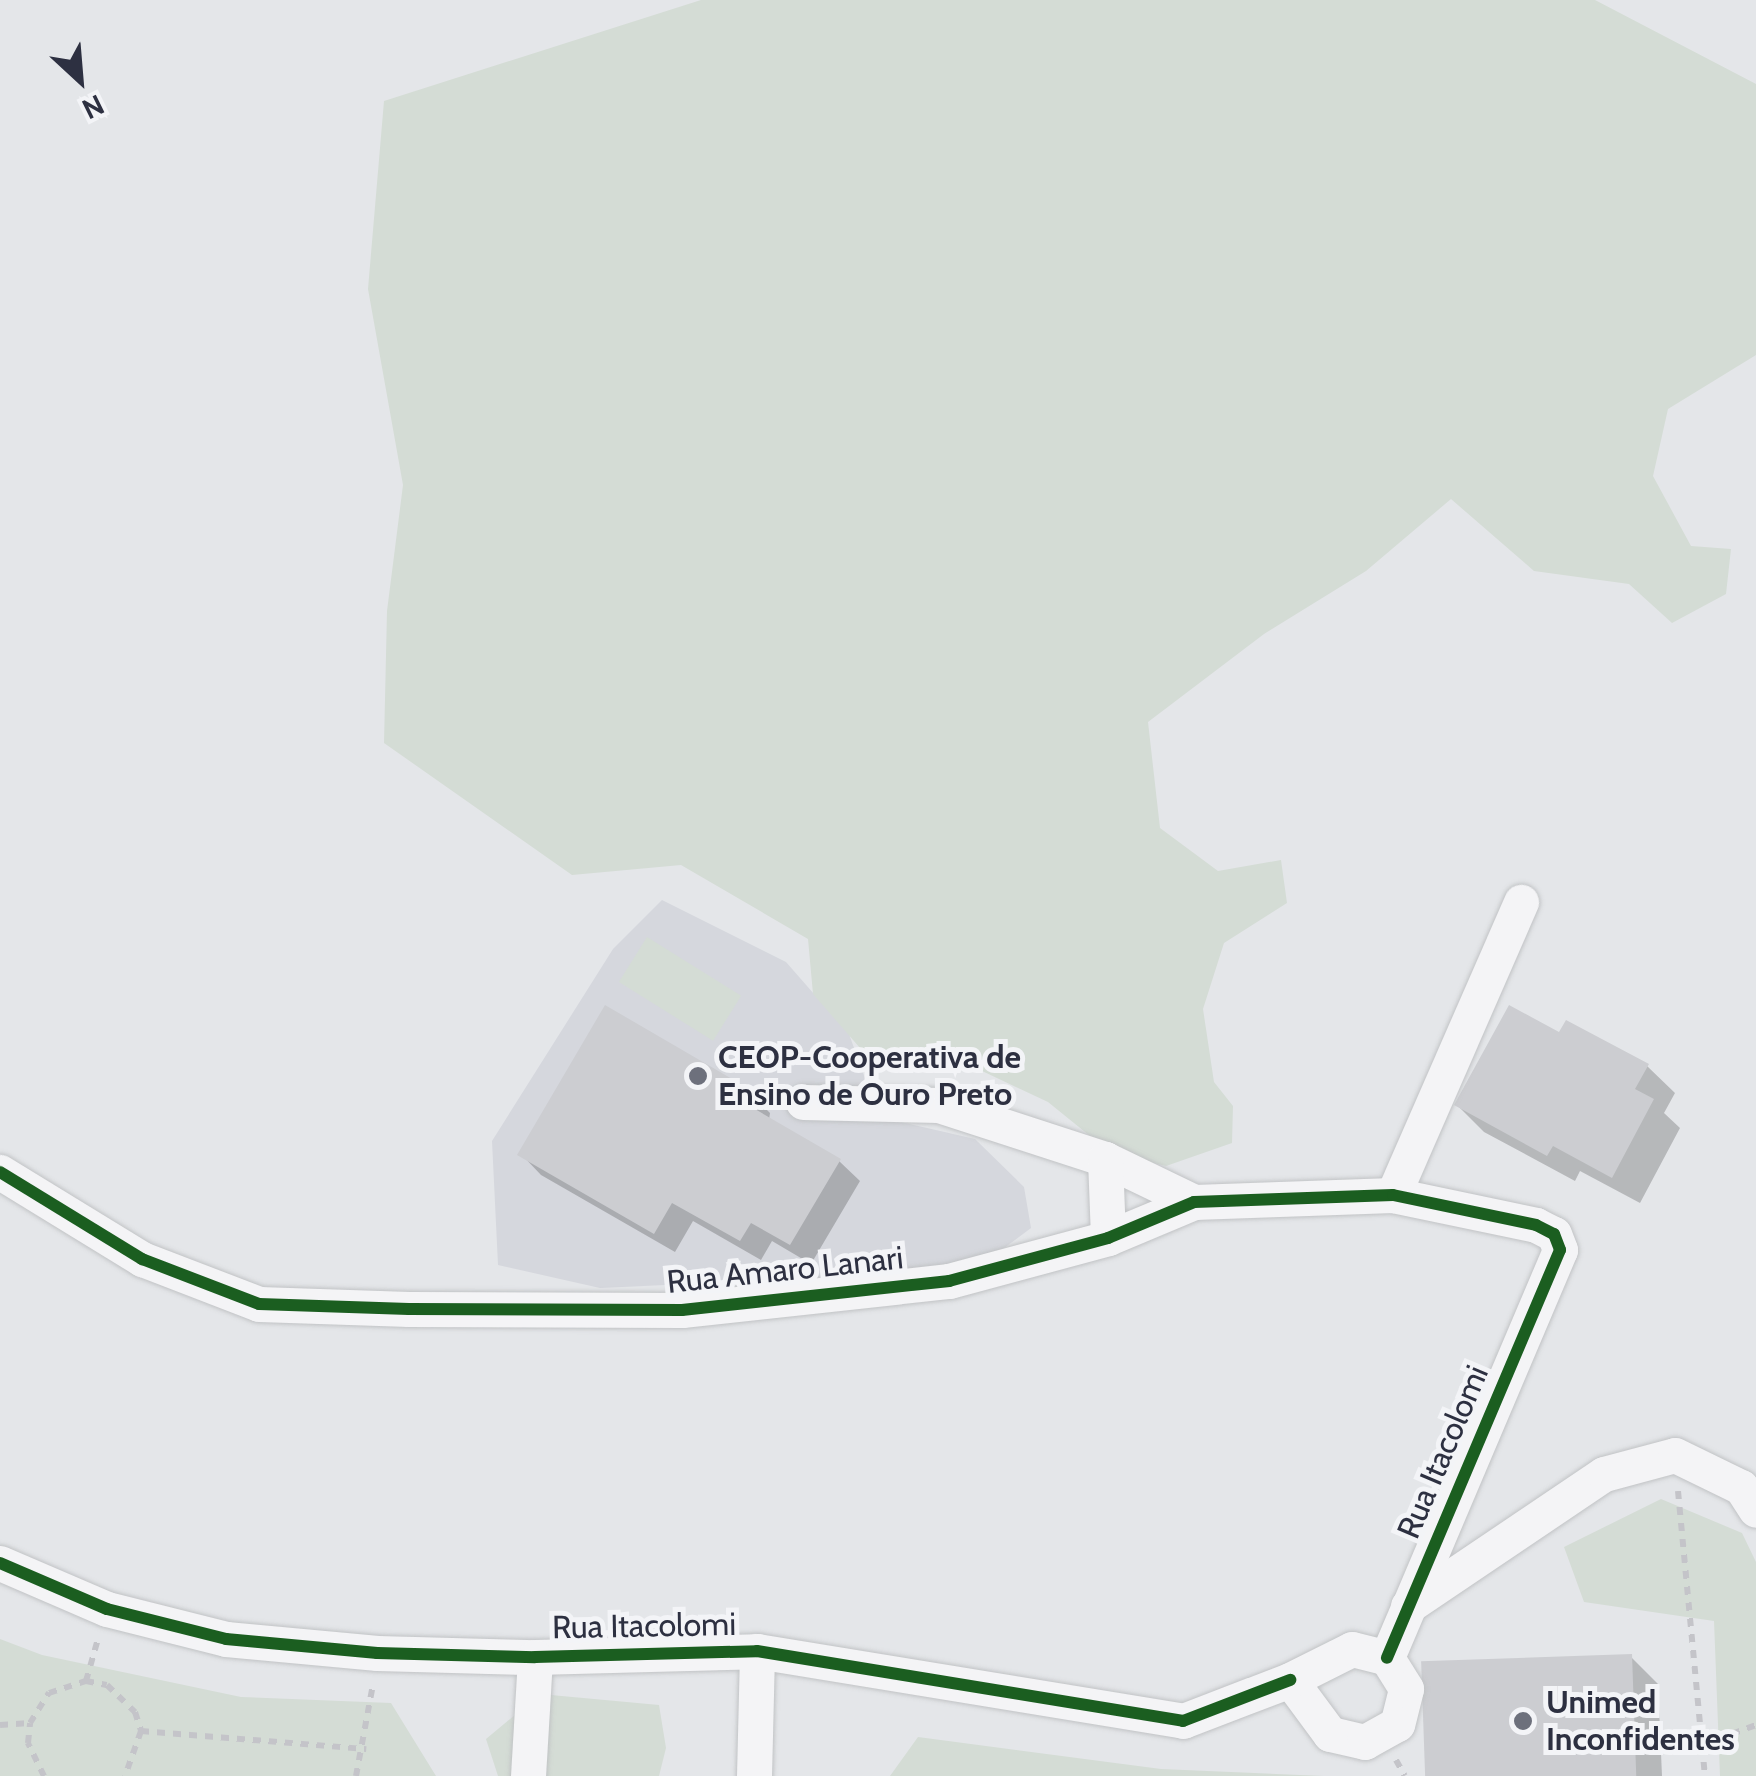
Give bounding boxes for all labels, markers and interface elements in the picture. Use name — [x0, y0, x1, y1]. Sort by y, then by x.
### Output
north arrow — [30, 30, 130, 130]
text: N — [77, 87, 110, 127]
place label: CEOP-Cooperativa de Ensino de Ouro Preto — [718, 1039, 1021, 1114]
marker: CEOP-Cooperativa de Ensino de Ouro Preto — [687, 1065, 709, 1087]
street label: Rua Amaro Lanari — [665, 1238, 905, 1302]
street label: Rua Itacolomi — [1389, 1360, 1497, 1544]
street label: Rua Itacolomi — [552, 1605, 736, 1647]
place label: Unimed Inconfidentes — [1546, 1684, 1735, 1759]
marker: Unimed Inconfidentes — [1510, 1708, 1536, 1734]

